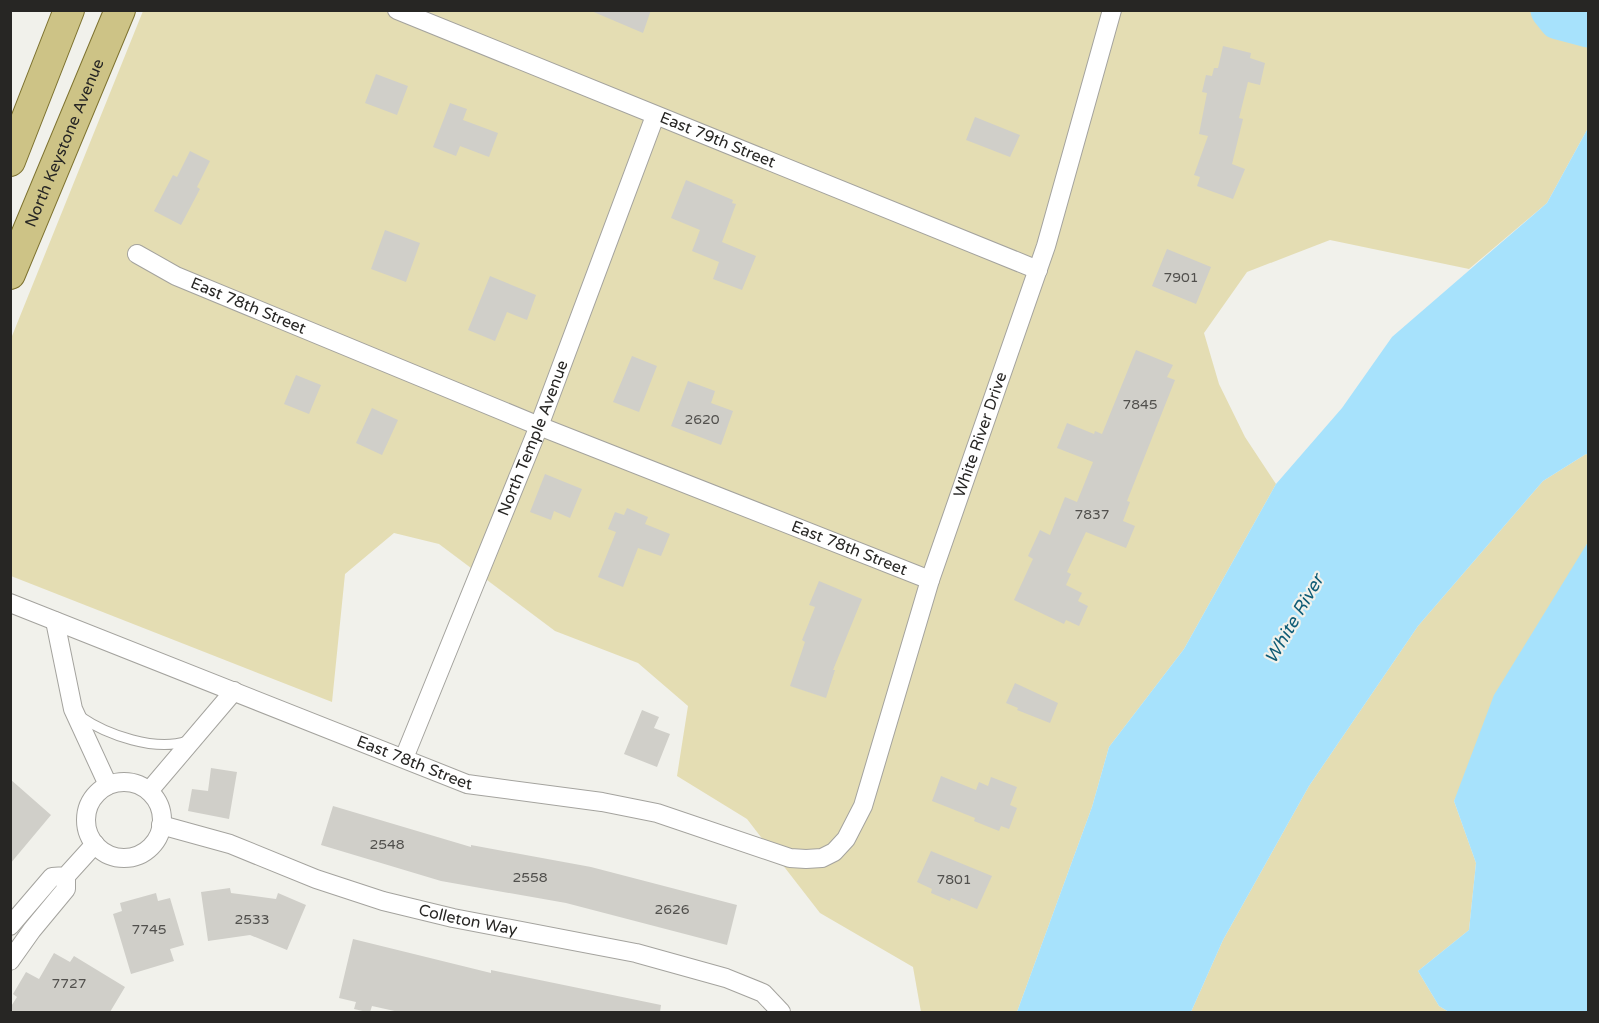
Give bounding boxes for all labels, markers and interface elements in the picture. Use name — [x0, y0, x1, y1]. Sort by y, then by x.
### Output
street label: North Keystone Avenue — [21, 56, 109, 230]
street label: East 79th Street — [657, 108, 778, 172]
house number: 7901 — [1163, 269, 1199, 286]
street label: East 78th Street — [188, 273, 309, 339]
street label: North Temple Avenue — [493, 357, 573, 519]
street label: White River Drive — [949, 369, 1012, 500]
house number: 7845 — [1122, 396, 1158, 413]
house number: 2620 — [684, 411, 720, 428]
house number: 7837 — [1074, 506, 1110, 523]
street label: East 78th Street — [788, 516, 910, 580]
water label: White River — [1260, 569, 1329, 667]
street label: East 78th Street — [354, 731, 473, 795]
house number: 2548 — [369, 836, 405, 853]
house number: 2558 — [512, 869, 548, 886]
house number: 7801 — [936, 871, 972, 888]
street label: Colleton Way — [417, 900, 519, 940]
house number: 2626 — [654, 901, 690, 918]
house number: 2533 — [234, 911, 270, 928]
house number: 7745 — [131, 921, 167, 938]
house number: 7727 — [51, 975, 87, 992]

